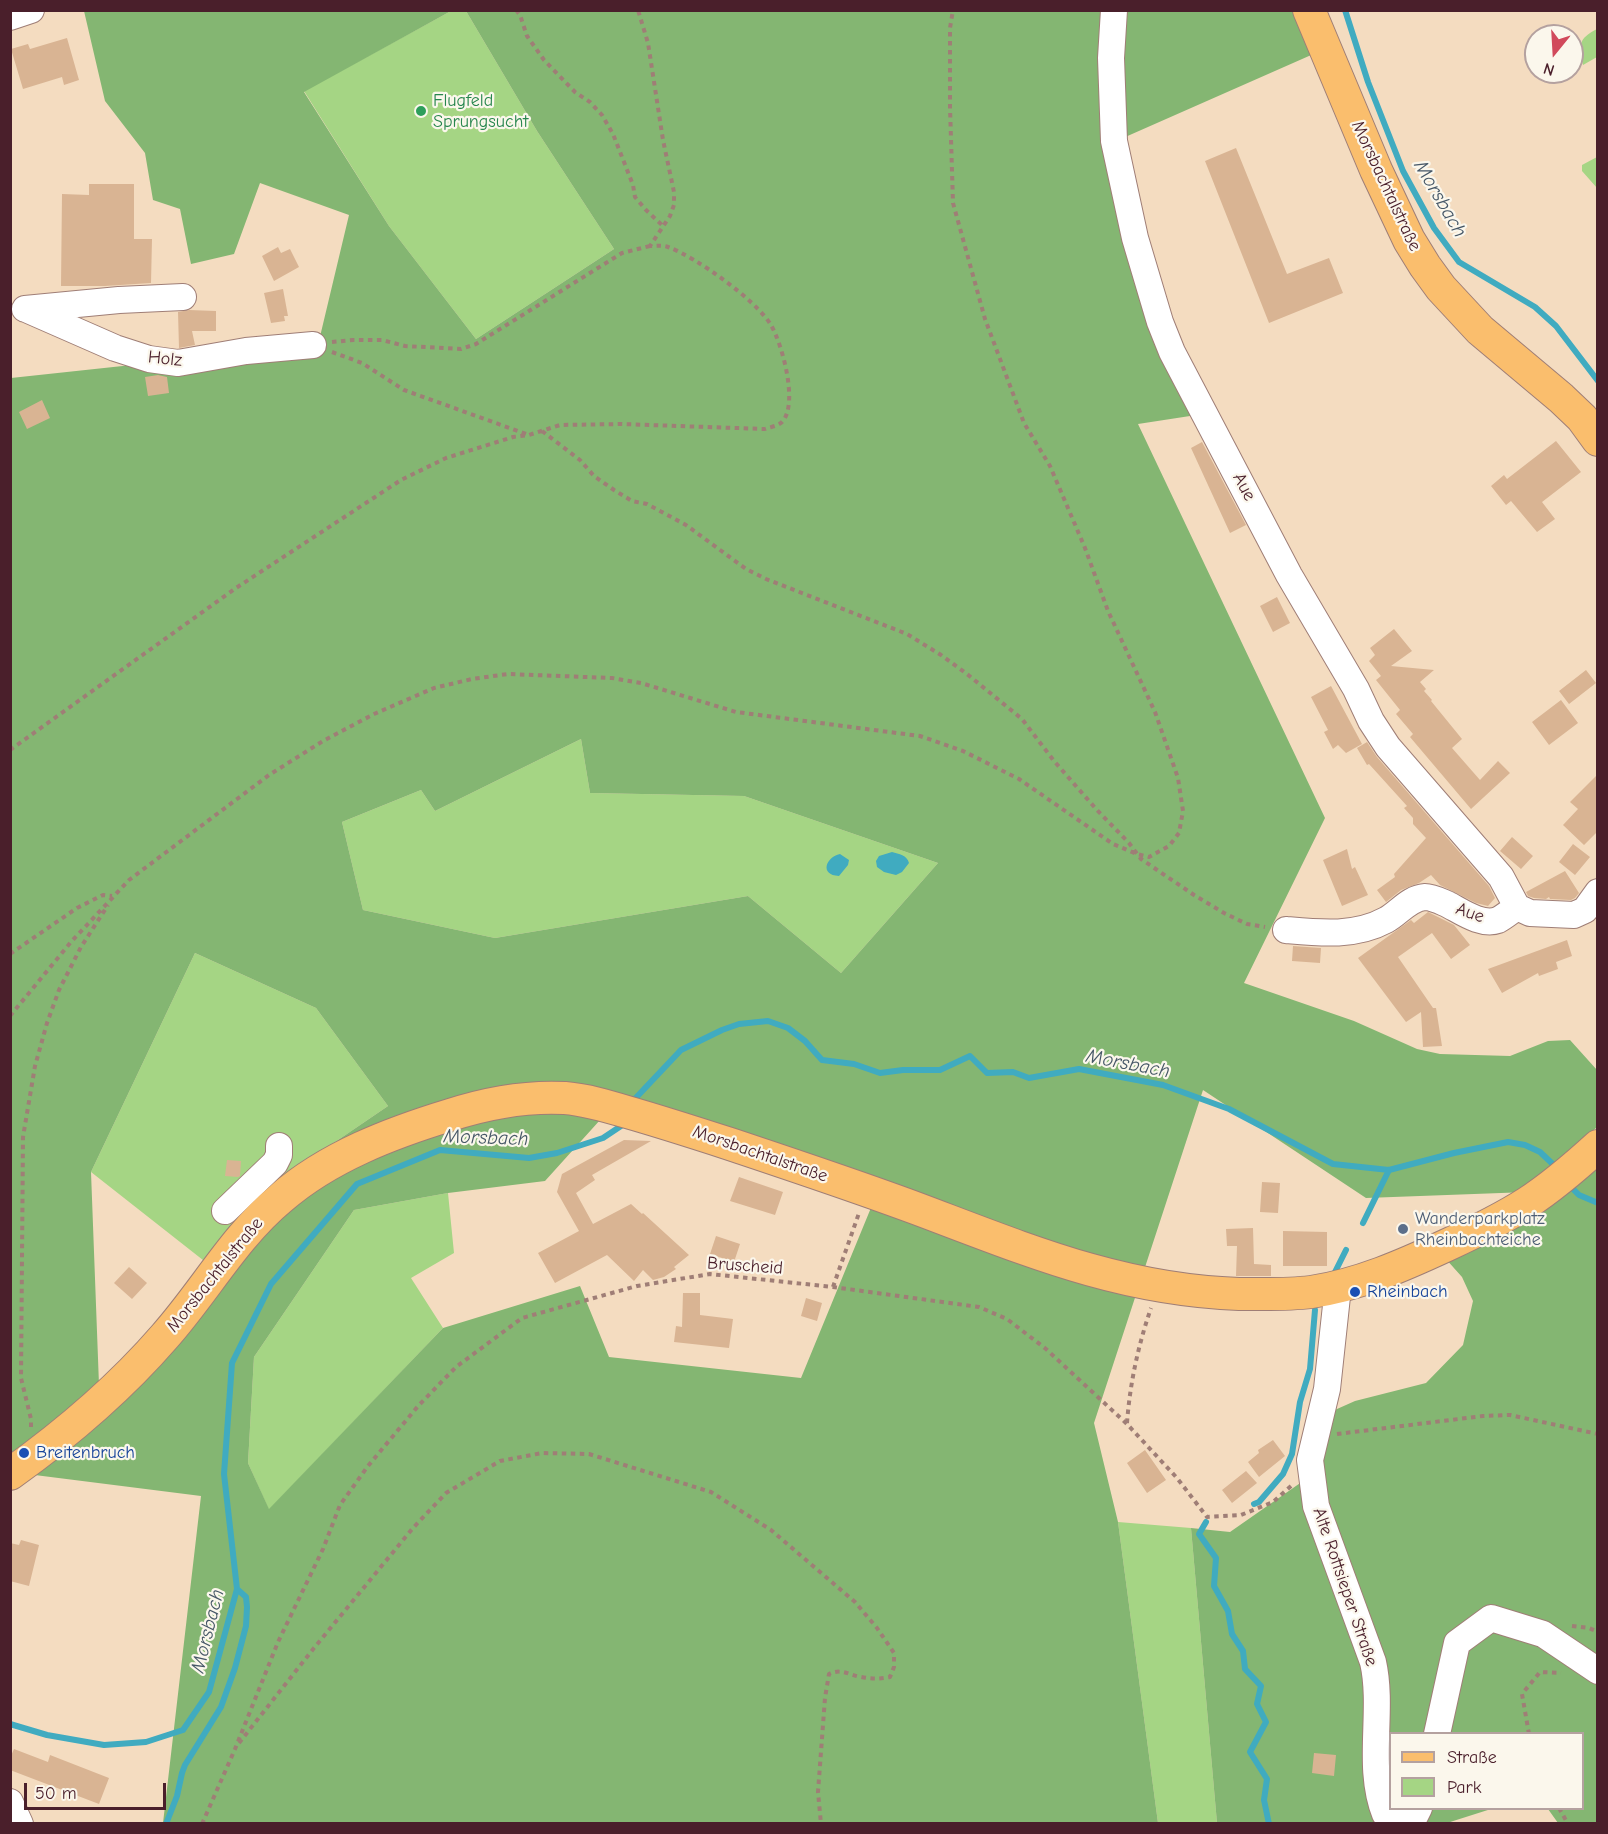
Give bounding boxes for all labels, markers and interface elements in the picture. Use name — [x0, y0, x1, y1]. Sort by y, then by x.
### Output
north arrow — [1524, 24, 1584, 84]
text: N — [1541, 59, 1557, 79]
place label: Flugfeld Sprungsucht — [433, 90, 528, 132]
marker: Flugfeld Sprungsucht — [414, 104, 428, 118]
street label: Morsbachtalstraße — [1346, 117, 1426, 255]
water label: Morsbach — [1408, 156, 1472, 242]
street label: Holz — [147, 346, 183, 372]
street label: Aue — [1228, 469, 1260, 505]
street label: Aue — [1453, 898, 1487, 928]
water label: Morsbach — [1084, 1044, 1172, 1084]
street label: Morsbachtalstraße — [690, 1121, 830, 1187]
water label: Morsbach — [443, 1125, 529, 1151]
place label: Wanderparkplatz Rheinbachteiche — [1415, 1208, 1545, 1250]
street label: Morsbachtalstraße — [162, 1213, 268, 1337]
marker: Wanderparkplatz Rheinbachteiche — [1396, 1222, 1410, 1236]
street label: Bruscheid — [706, 1253, 784, 1279]
place label: Rheinbach — [1367, 1281, 1448, 1303]
marker: Rheinbach — [1348, 1285, 1362, 1299]
place label: Breitenbruch — [36, 1442, 135, 1464]
marker: Breitenbruch — [17, 1446, 31, 1460]
street label: Alte Rottsieper Straße — [1308, 1505, 1382, 1669]
water label: Morsbach — [186, 1587, 230, 1675]
legend — [1389, 1732, 1584, 1810]
text: Straße — [1447, 1747, 1497, 1768]
scale bar — [27, 1771, 170, 1809]
text: Park — [1447, 1777, 1481, 1798]
text: 50 m — [35, 1783, 77, 1804]

